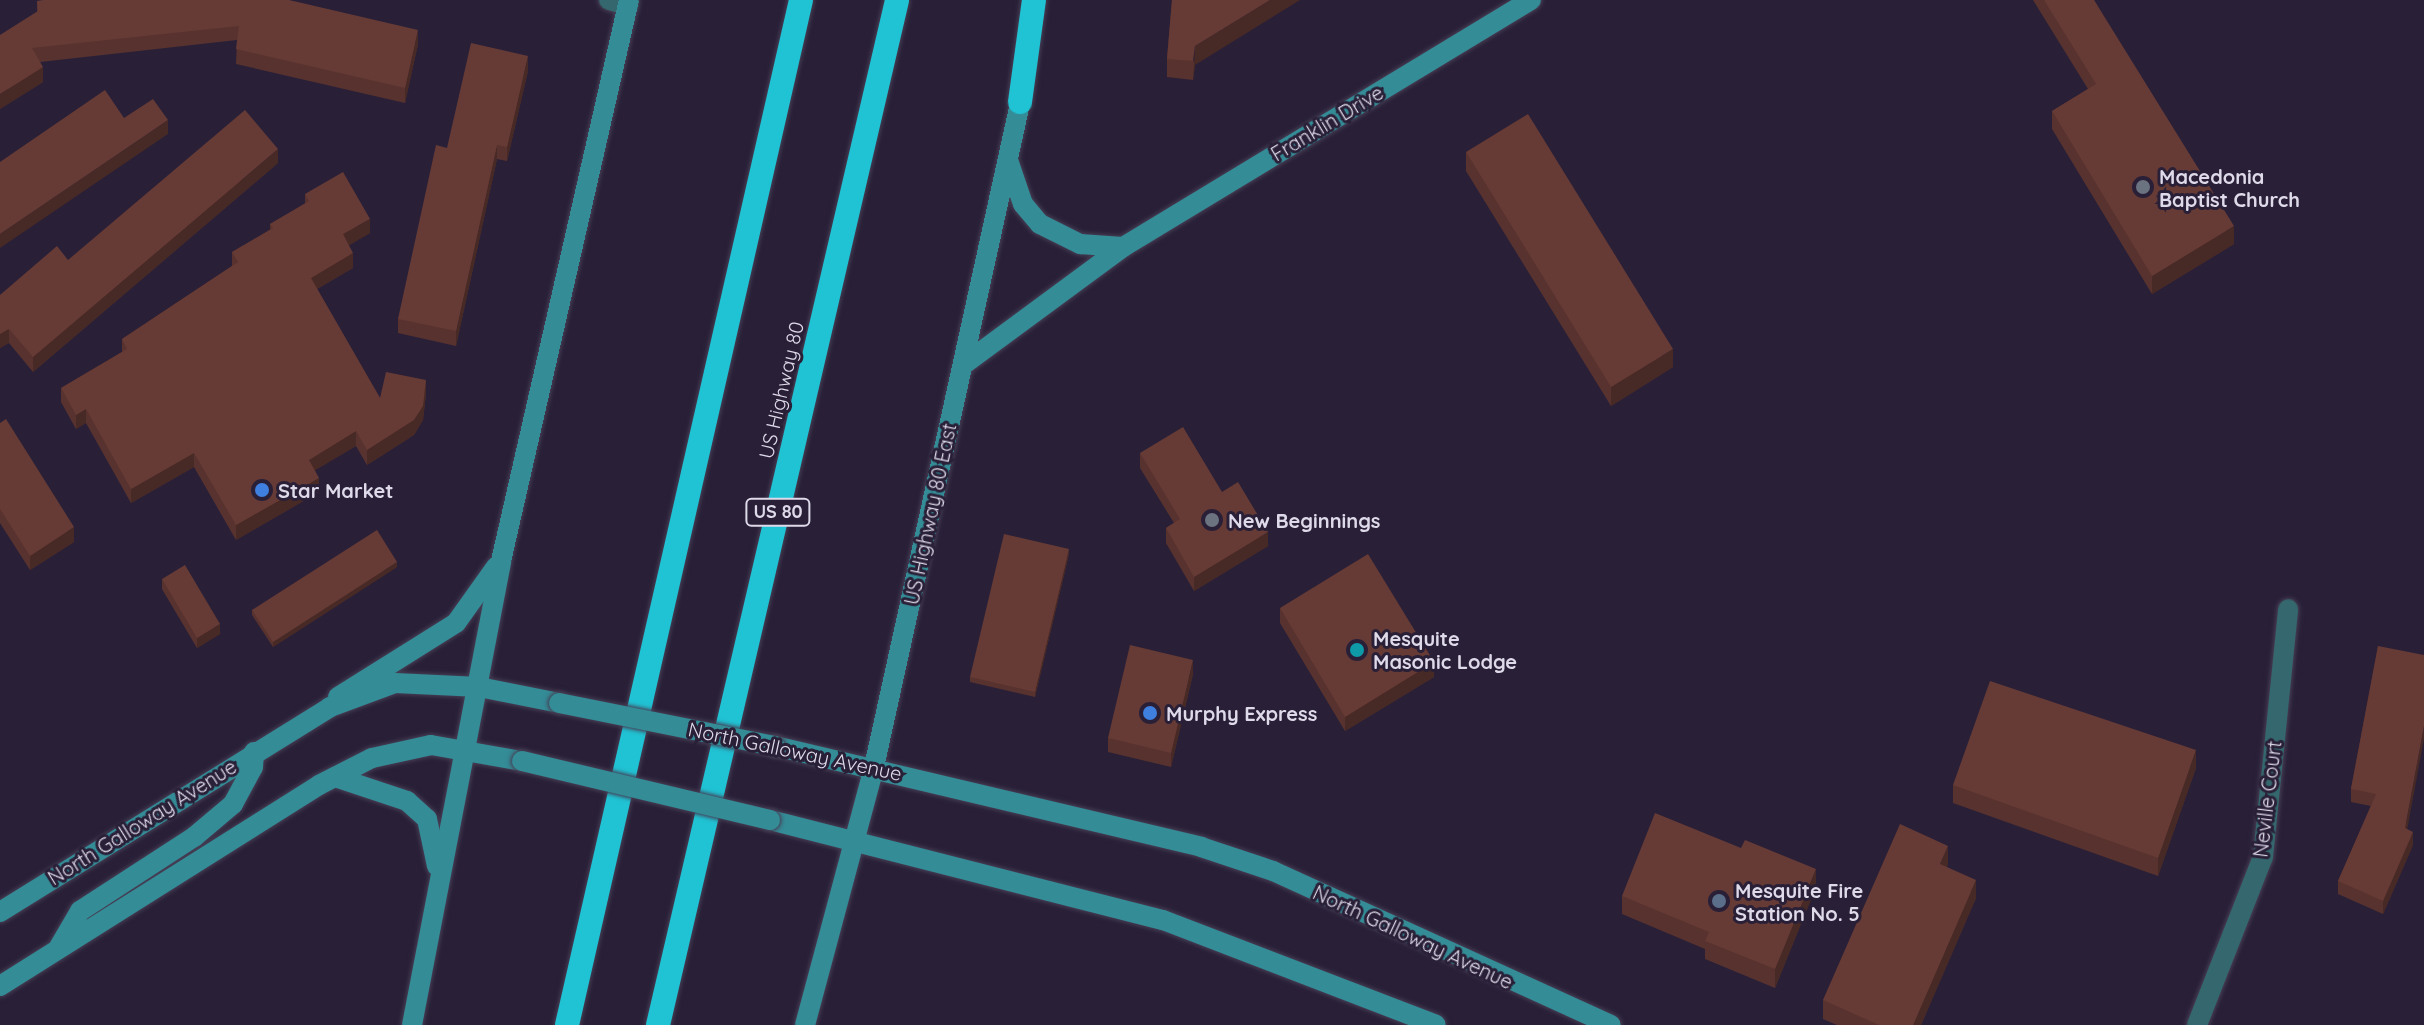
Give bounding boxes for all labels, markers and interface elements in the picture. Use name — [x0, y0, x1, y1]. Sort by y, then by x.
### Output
street label: Franklin Drive — [1266, 80, 1388, 166]
place label: Macedonia Baptist Church — [2159, 164, 2300, 211]
marker: Macedonia Baptist Church — [2134, 178, 2152, 196]
street label: US Highway 80 — [754, 319, 808, 461]
street label: US Highway 80 East — [899, 421, 961, 607]
place label: Star Market — [278, 478, 393, 502]
marker: Star Market — [253, 481, 271, 499]
road number: US 80 — [744, 498, 812, 526]
place label: New Beginnings — [1228, 508, 1380, 532]
marker: New Beginnings — [1203, 511, 1221, 529]
place label: Mesquite Masonic Lodge — [1373, 626, 1517, 673]
marker: Mesquite Masonic Lodge — [1348, 641, 1366, 659]
place label: Murphy Express — [1166, 701, 1317, 725]
marker: Murphy Express — [1141, 704, 1159, 722]
street label: North Galloway Avenue — [686, 717, 904, 785]
street label: Neville Court — [2248, 739, 2286, 859]
street label: North Galloway Avenue — [43, 754, 241, 890]
place label: Mesquite Fire Station No. 5 — [1735, 878, 1863, 925]
street label: North Galloway Avenue — [1309, 880, 1517, 994]
marker: Mesquite Fire Station No. 5 — [1710, 892, 1728, 910]

